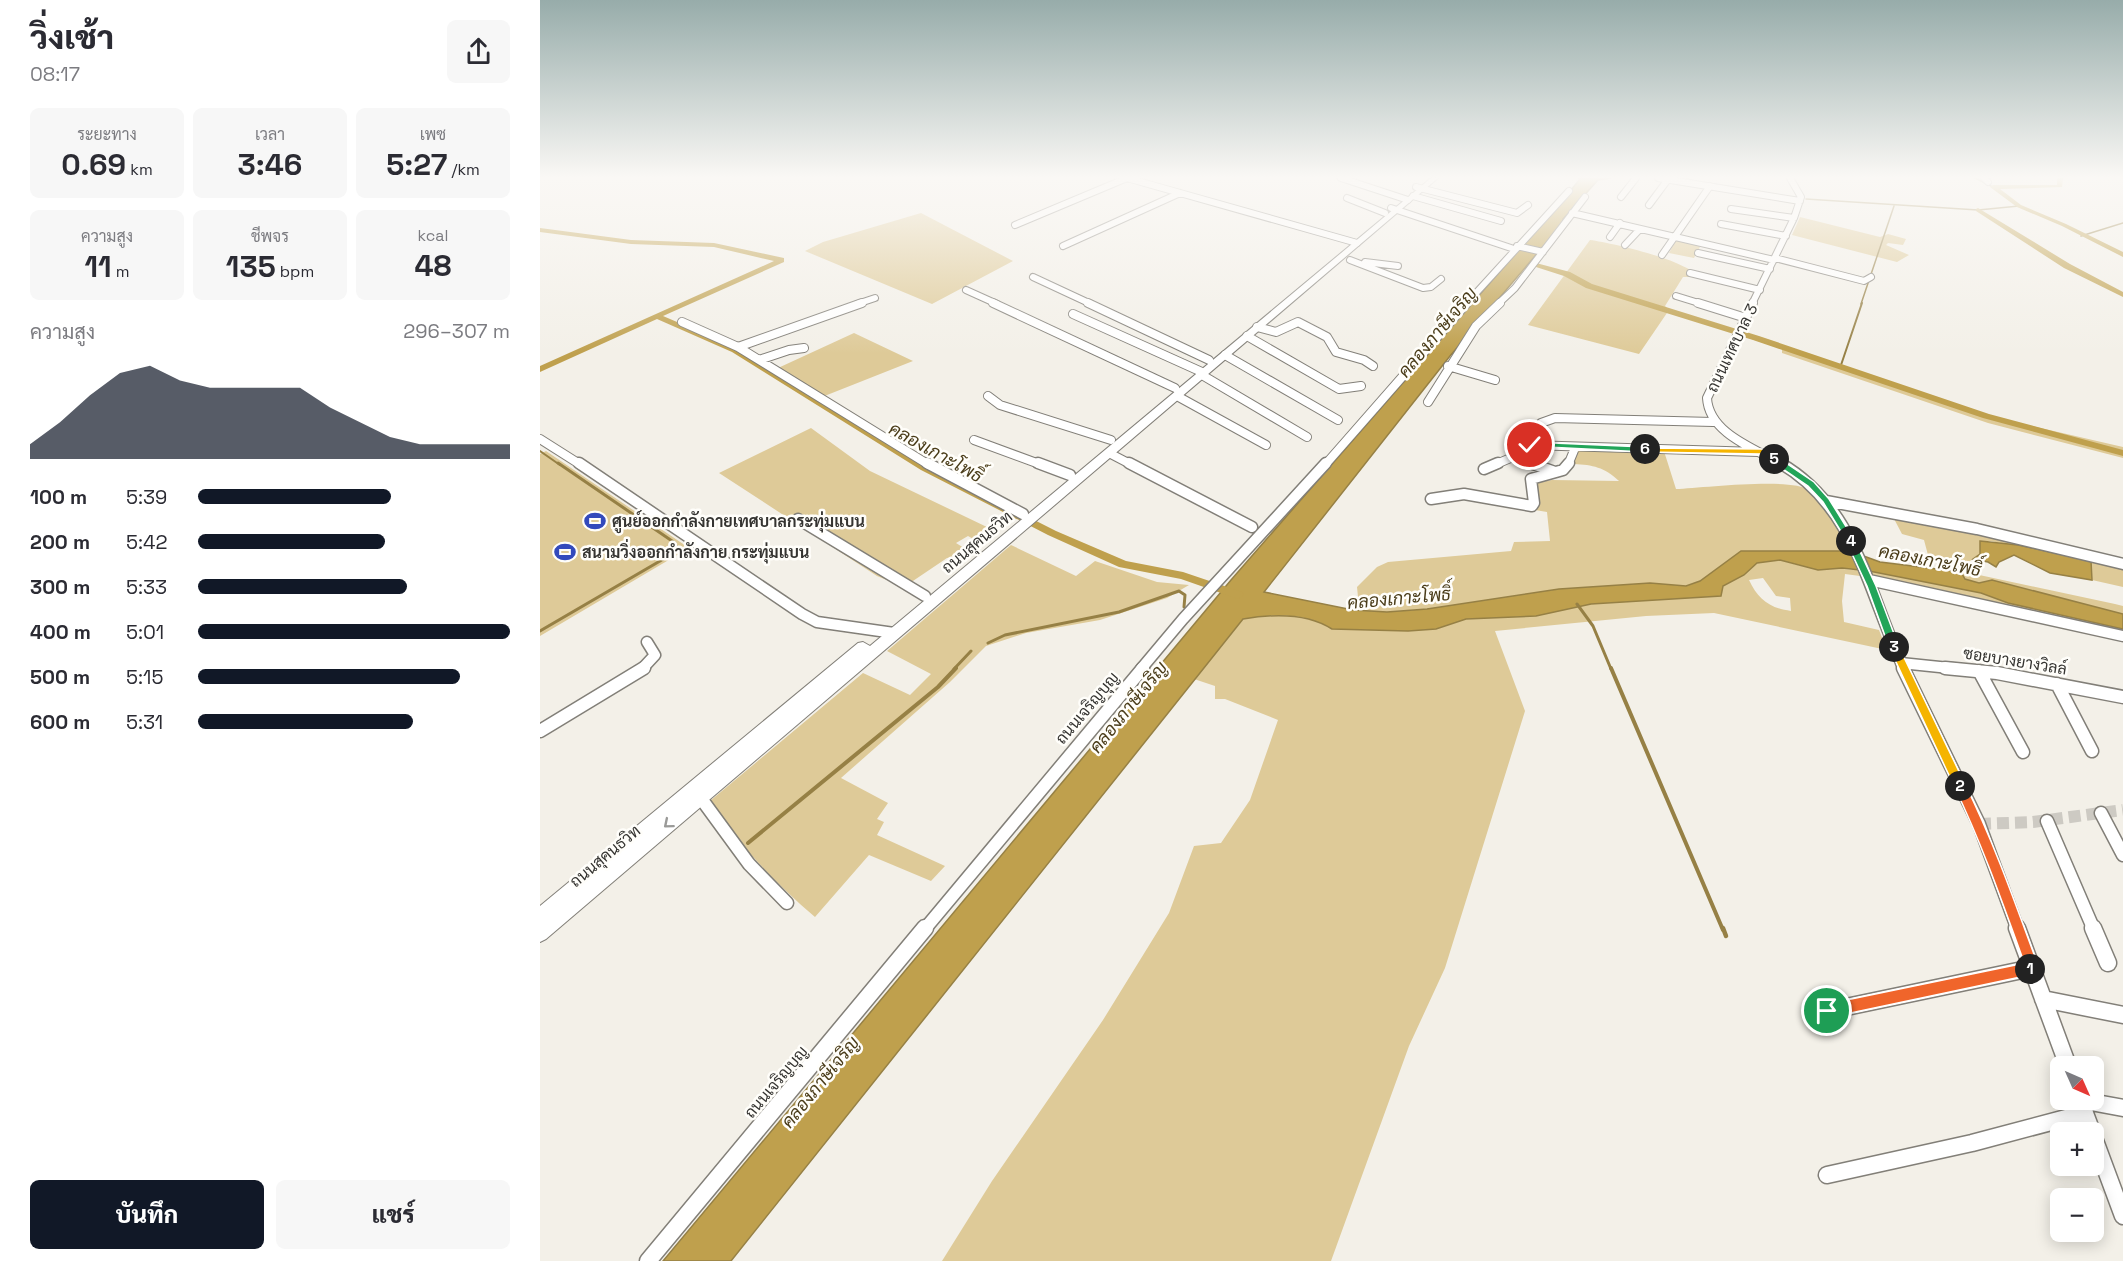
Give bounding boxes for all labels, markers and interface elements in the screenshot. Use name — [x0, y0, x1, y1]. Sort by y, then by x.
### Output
text: วิ่งเช้า — [30, 17, 114, 59]
button: share — [447, 20, 510, 83]
text: 08:17 — [30, 61, 80, 87]
text: ระยะทาง — [77, 124, 137, 145]
text: เวลา — [255, 124, 285, 145]
text: เพซ — [420, 124, 446, 145]
text: 0.69 — [61, 145, 126, 184]
text: 3:46 — [238, 145, 302, 184]
text: 5:27 — [386, 145, 447, 184]
text: km — [126, 159, 153, 180]
text: /km — [447, 159, 480, 180]
text: kcal — [418, 225, 448, 246]
text: ความสูง — [81, 226, 133, 247]
text: ชีพจร — [251, 226, 289, 247]
text: 48 — [414, 246, 452, 285]
text: 11 — [85, 247, 112, 286]
text: 135 — [226, 247, 276, 286]
text: m — [112, 261, 130, 282]
text: bpm — [276, 261, 314, 282]
water label: คลองภาษีเจริญ — [1392, 281, 1482, 382]
street label: ถนนเทศบาล 3 — [1702, 300, 1762, 396]
text: 296–307 m — [403, 318, 510, 344]
text: ความสูง — [30, 319, 95, 345]
water label: คลองเกาะโพธิ์ — [885, 413, 992, 489]
pin — [1504, 419, 1555, 470]
icon: check — [1513, 428, 1546, 461]
pin: 6 — [1630, 434, 1660, 464]
text: 6 — [1640, 438, 1650, 459]
pin: 5 — [1759, 444, 1789, 474]
text: 5 — [1769, 448, 1779, 469]
text: 100 m — [30, 484, 87, 510]
text: 5:39 — [126, 484, 167, 510]
street label: ถนนสุคนธวิท — [937, 506, 1017, 579]
sports icon: ศูนย์ออกกำลังกายเทศบาลกระทุ่มแบน — [583, 509, 607, 533]
place label: ศูนย์ออกกำลังกายเทศบาลกระทุ่มแบน — [612, 510, 865, 534]
pin: 4 — [1836, 526, 1866, 556]
text: 200 m — [30, 529, 90, 555]
text: 5:42 — [126, 529, 168, 555]
text: 4 — [1846, 530, 1856, 551]
water label: คลองเกาะโพธิ์ — [1877, 535, 1988, 582]
place label: สนามวิ่งออกกำลังกาย กระทุ่มแบน — [582, 538, 809, 564]
sports icon: สนามวิ่งออกกำลังกาย กระทุ่มแบน — [553, 540, 577, 564]
text: 300 m — [30, 574, 90, 600]
text: 5:33 — [126, 574, 167, 600]
water label: คลองเกาะโพธิ์ — [1346, 578, 1456, 614]
text: 400 m — [30, 619, 91, 645]
text: 5:01 — [126, 619, 164, 645]
pin: 3 — [1879, 632, 1909, 662]
text: 3 — [1889, 636, 1899, 657]
street label: ซอยบางยางวิลล์ — [1962, 640, 2069, 680]
water label: คลองภาษีเจริญ — [1083, 656, 1172, 757]
text: 500 m — [30, 664, 90, 690]
text: 5:15 — [126, 664, 163, 690]
street label: ถนนเจริญบุญ — [1051, 667, 1124, 749]
text: 600 m — [30, 709, 90, 735]
text: 5:31 — [126, 709, 163, 735]
pin: 2 — [1945, 771, 1975, 801]
text: 2 — [1955, 775, 1965, 796]
one-way arrow — [664, 817, 675, 828]
street label: ถนนสุคนธวิท — [565, 820, 645, 893]
pin: 1 — [2015, 954, 2045, 984]
text: 1 — [2026, 958, 2034, 979]
pin — [1801, 985, 1852, 1036]
icon: arrive — [1810, 994, 1843, 1027]
water label: คลองภาษีเจริญ — [775, 1031, 864, 1132]
street label: ถนนเจริญบุญ — [740, 1041, 813, 1123]
north arrow — [2050, 1056, 2104, 1110]
map controls — [2050, 1056, 2104, 1242]
button: + — [2050, 1122, 2104, 1176]
button: บันทึก — [30, 1180, 264, 1249]
button: แชร์ — [276, 1180, 510, 1249]
button: − — [2050, 1188, 2104, 1242]

